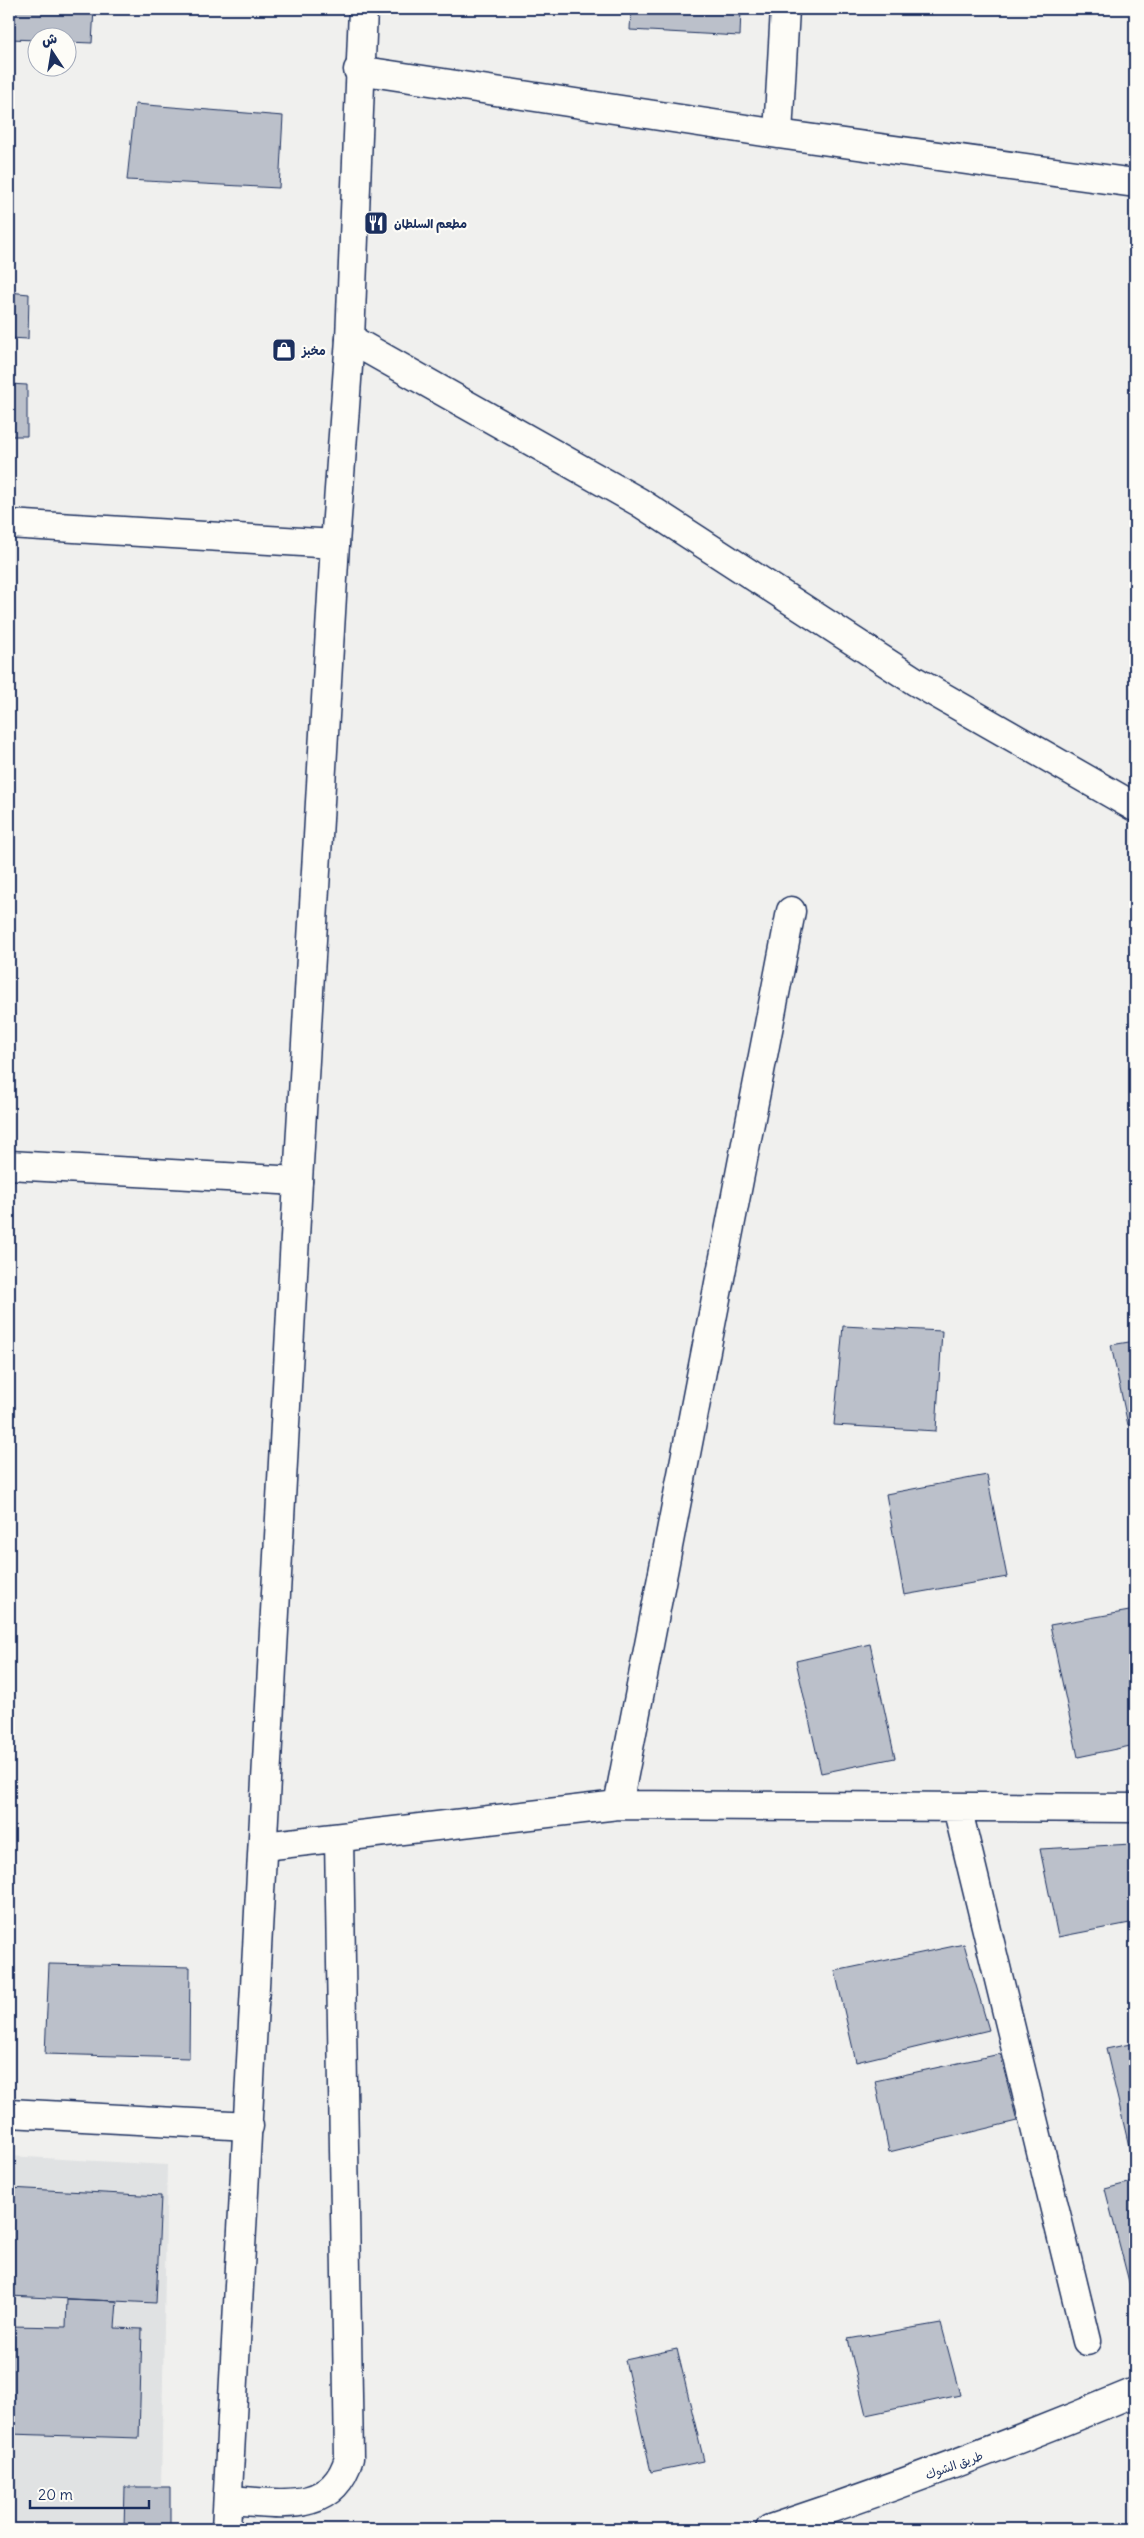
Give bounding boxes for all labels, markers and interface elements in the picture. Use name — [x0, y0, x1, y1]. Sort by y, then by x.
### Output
north arrow — [28, 28, 78, 78]
text: ش — [40, 29, 59, 50]
restaurant icon: مطعم السلطان — [363, 210, 389, 236]
place label: مطعم السلطان — [394, 216, 467, 233]
shop icon: مخبز — [271, 337, 297, 363]
place label: مخبز — [301, 343, 326, 358]
street label: طريق الشوك — [923, 2448, 985, 2483]
scale bar — [30, 2478, 149, 2510]
text: 20 m — [38, 2485, 73, 2504]

